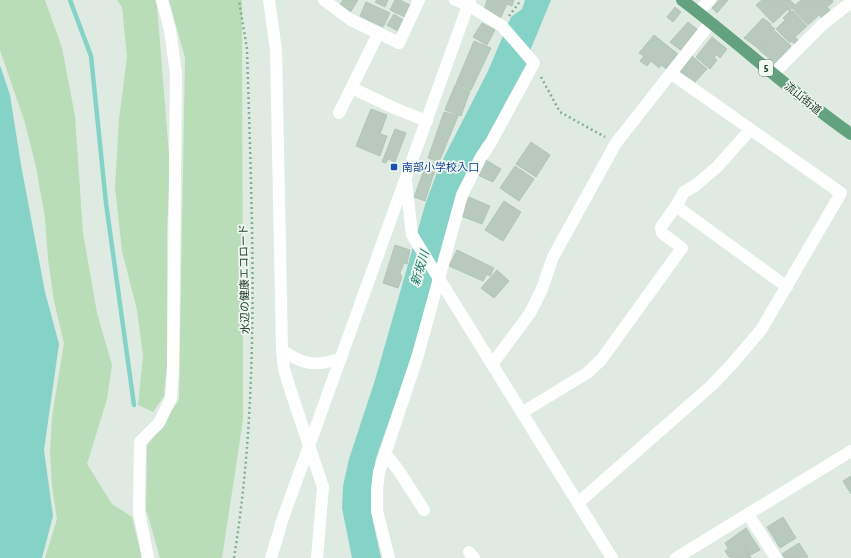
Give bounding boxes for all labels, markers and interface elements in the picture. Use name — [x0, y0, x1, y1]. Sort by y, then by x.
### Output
road number: 5 — [759, 60, 773, 76]
street label: 流山街道 — [782, 79, 824, 117]
place label: 南部小学校入口 — [402, 161, 479, 173]
marker: 南部小学校入口 — [389, 162, 399, 172]
street label: 水辺の健康エコロード — [237, 224, 251, 334]
water label: 新坂川 — [408, 247, 433, 287]

